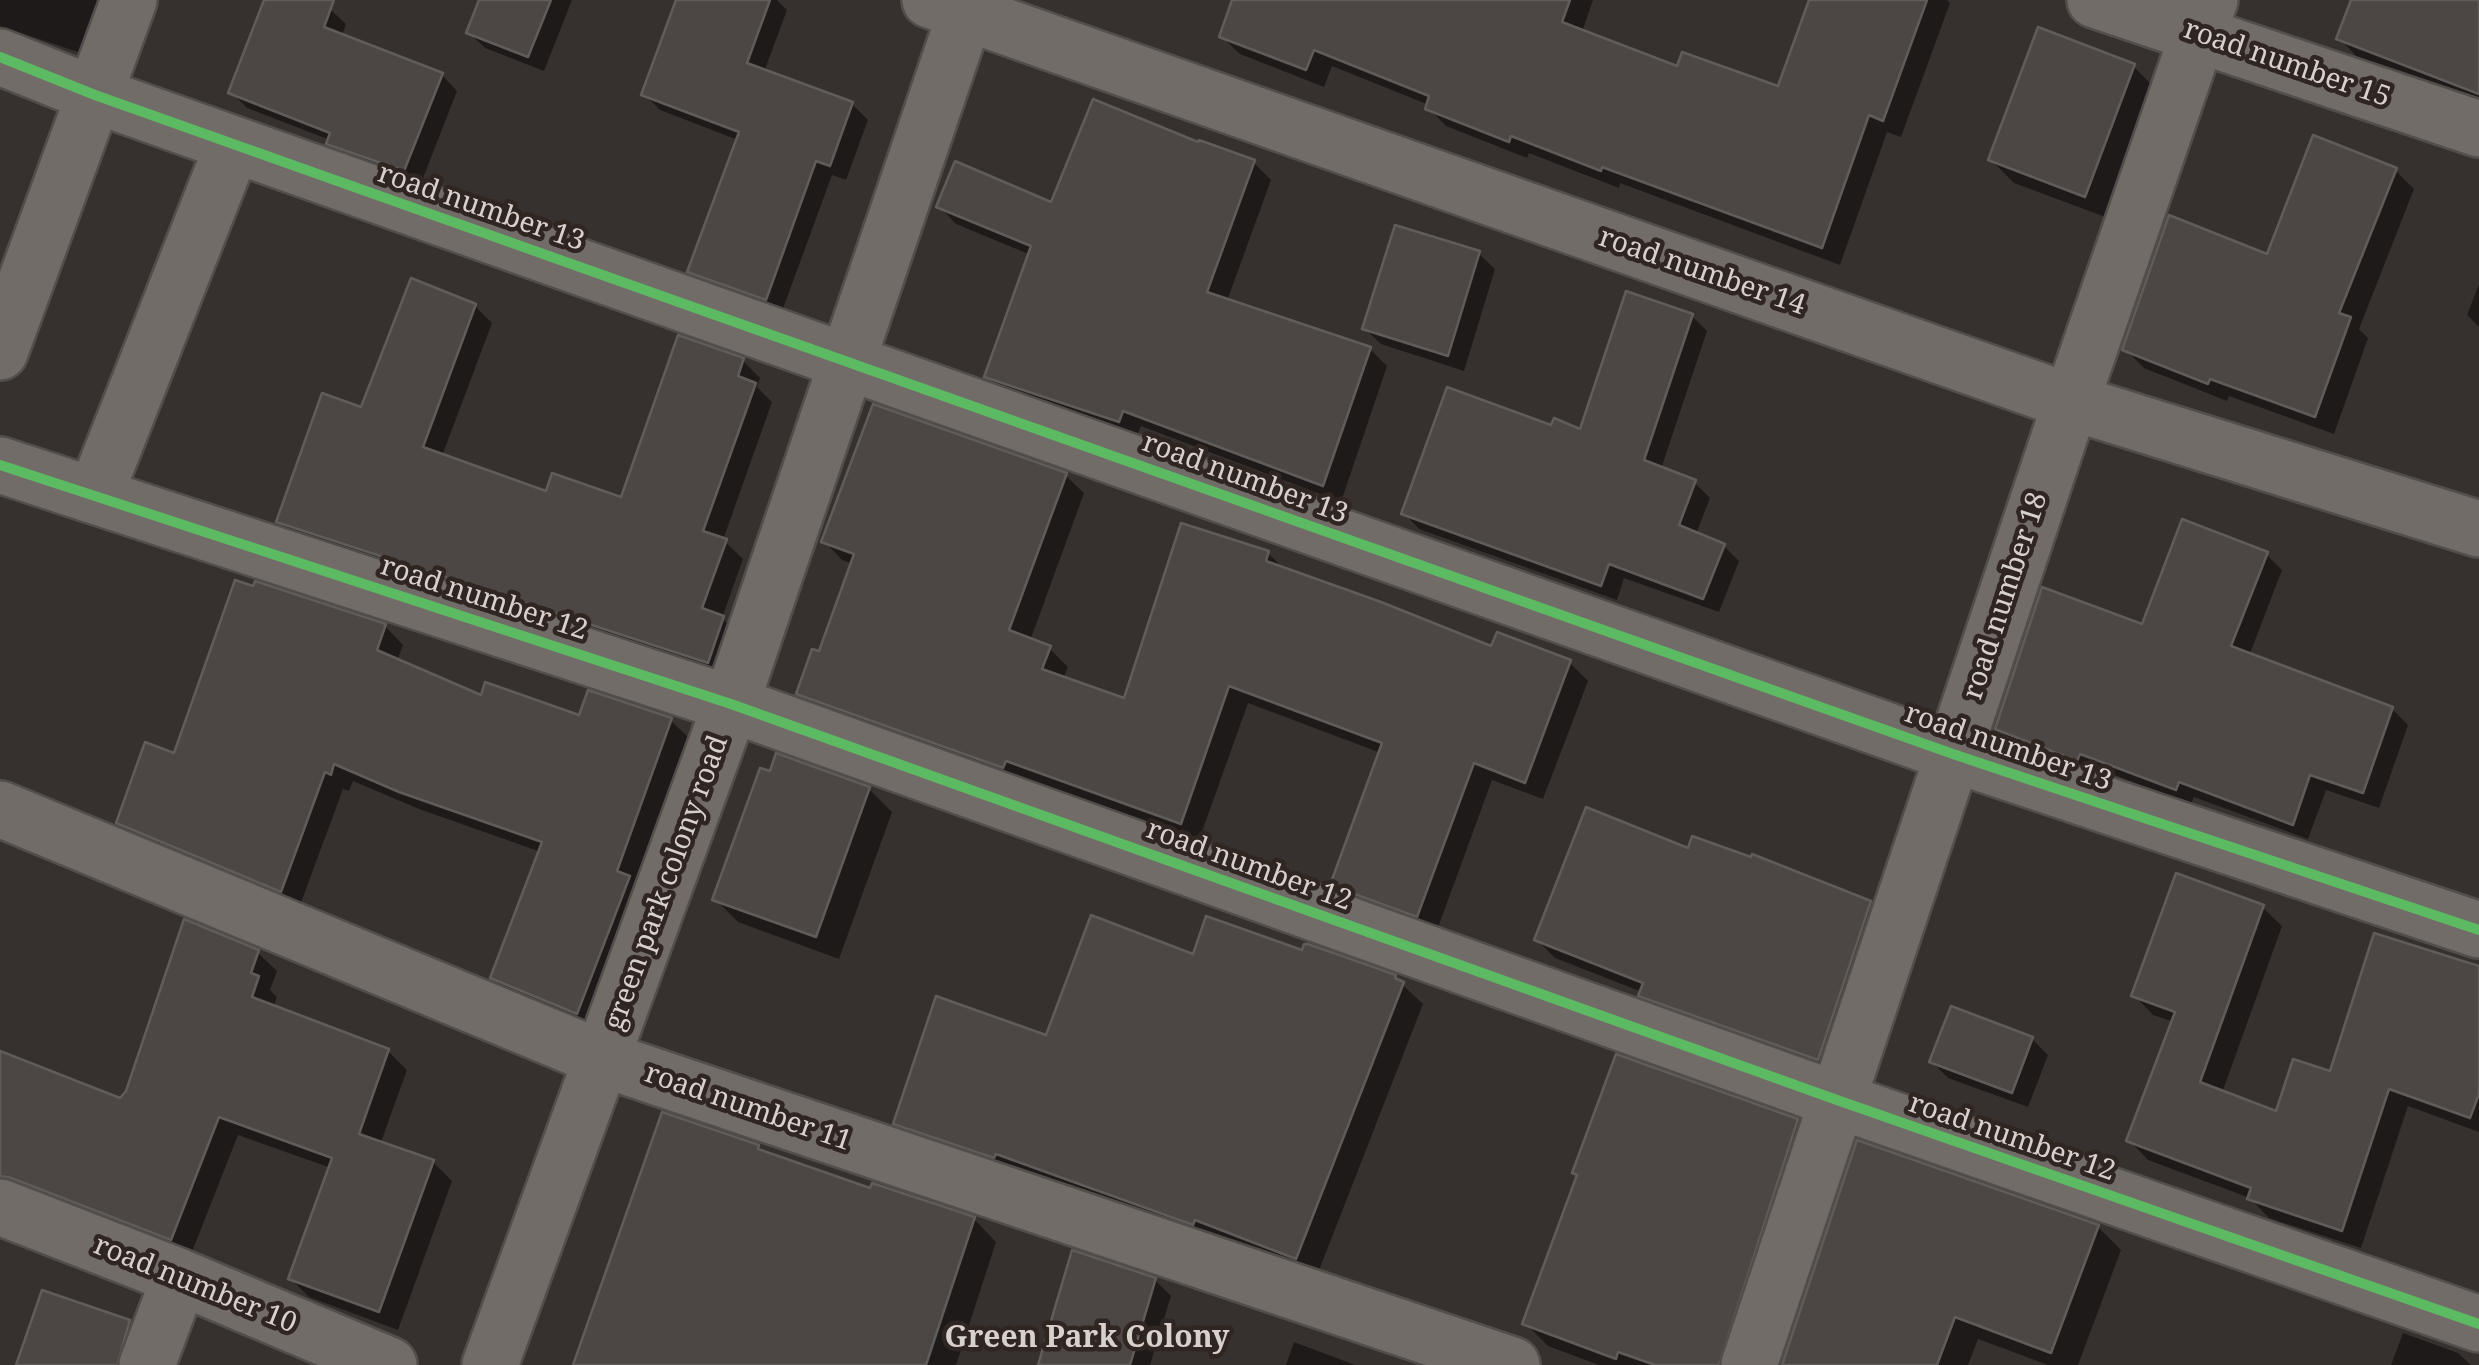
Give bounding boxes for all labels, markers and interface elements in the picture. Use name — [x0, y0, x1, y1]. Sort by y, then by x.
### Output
street label: road number 15 — [2179, 13, 2395, 115]
street label: road number 13 — [373, 157, 589, 259]
street label: road number 14 — [1594, 221, 1810, 323]
street label: road number 13 — [1138, 426, 1352, 532]
street label: road number 18 — [1957, 488, 2055, 704]
street label: road number 12 — [376, 550, 592, 648]
street label: road number 13 — [1900, 697, 2116, 799]
street label: green park colony road — [598, 731, 736, 1035]
street label: road number 12 — [1142, 813, 1356, 919]
street label: road number 11 — [640, 1057, 856, 1159]
street label: road number 12 — [1904, 1087, 2120, 1189]
street label: road number 10 — [89, 1229, 301, 1341]
district label: Green Park Colony — [945, 1320, 1229, 1356]

